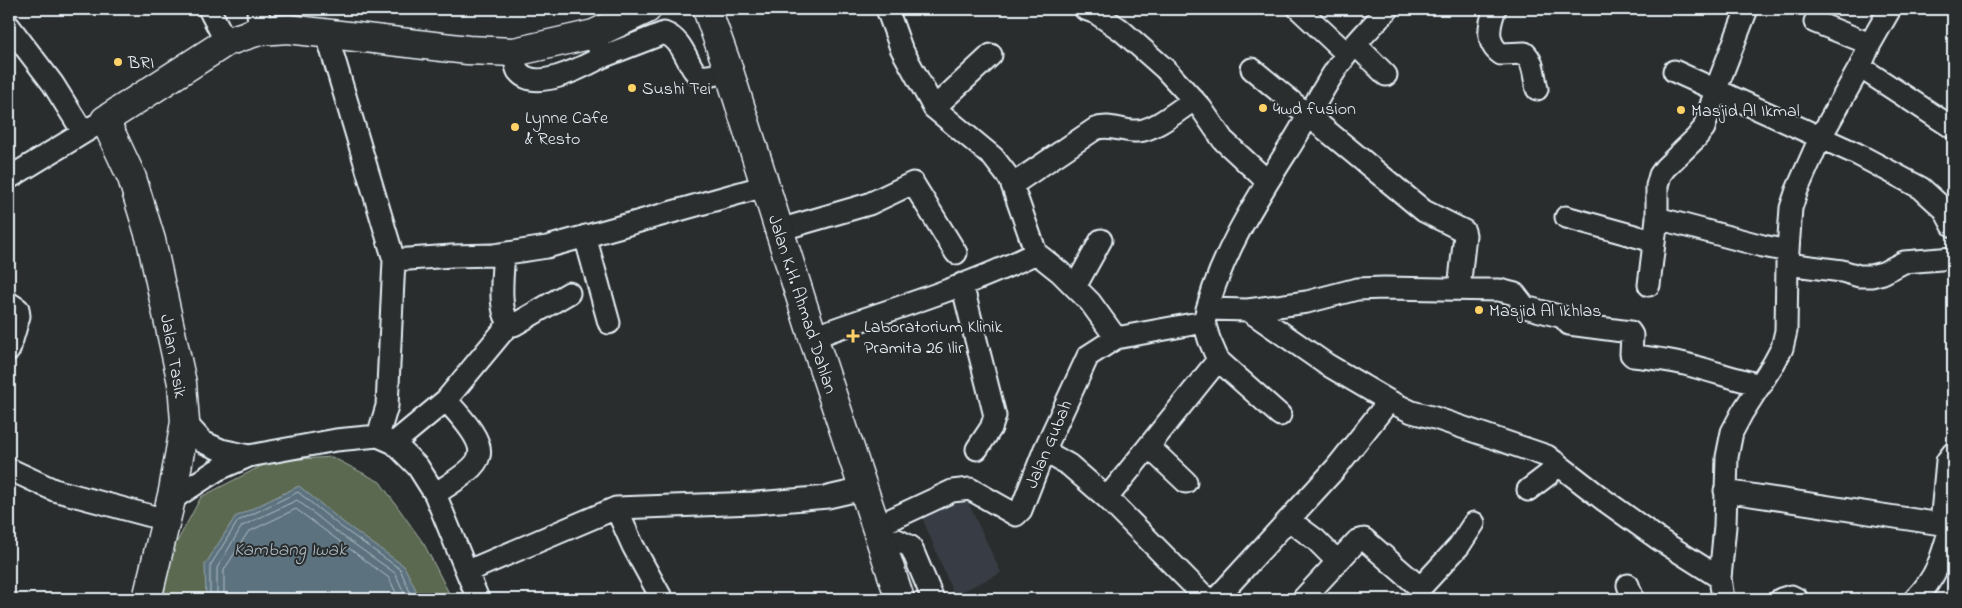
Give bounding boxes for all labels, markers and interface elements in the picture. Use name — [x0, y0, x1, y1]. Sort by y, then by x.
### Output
place label: BRI — [127, 51, 154, 77]
marker: BRI — [112, 56, 124, 68]
place label: Sushi Tei — [642, 77, 711, 103]
marker: Sushi Tei — [626, 82, 638, 94]
place label: 4wd fusion — [1273, 97, 1356, 123]
place label: Masjid Al Ikmal — [1691, 99, 1800, 125]
marker: 4wd fusion — [1257, 102, 1269, 114]
marker: Masjid Al Ikmal — [1675, 104, 1687, 116]
place label: Lynne Cafe & Resto — [525, 106, 609, 153]
marker: Lynne Cafe & Resto — [509, 121, 521, 133]
street label: Jalan K.H. Ahmad Dahlan — [760, 212, 842, 398]
place label: Masjid Al Ikhlas — [1489, 299, 1601, 325]
marker: Masjid Al Ikhlas — [1473, 304, 1485, 316]
street label: Jalan Tasik — [152, 312, 192, 401]
place label: Laboratorium Klinik Pramita 26 Ilir — [864, 315, 1003, 362]
marker: Laboratorium Klinik Pramita 26 Ilir — [846, 329, 860, 343]
street label: Jalan Gubah — [1020, 396, 1080, 493]
water label: Kambang Iwak — [234, 537, 347, 565]

